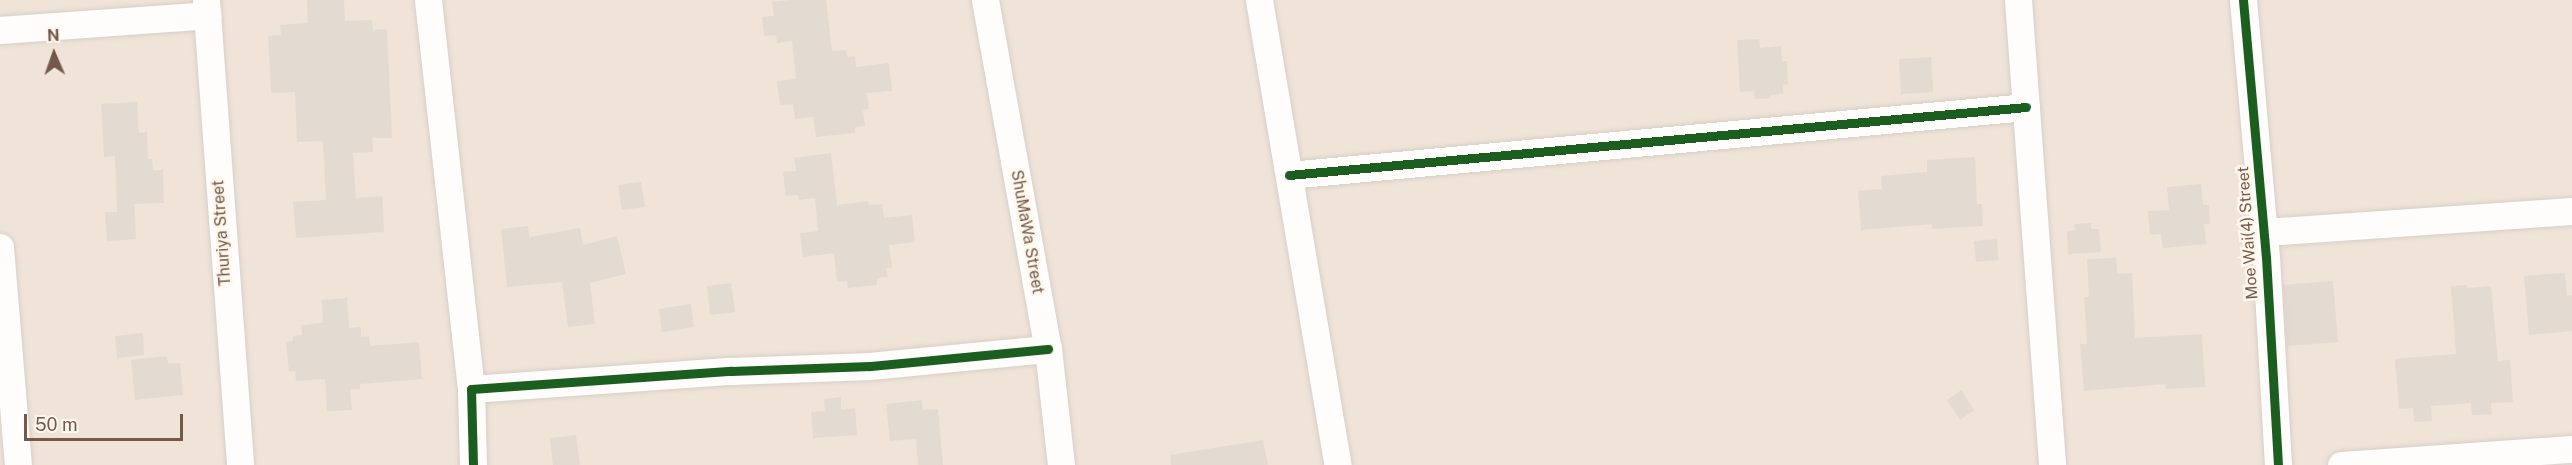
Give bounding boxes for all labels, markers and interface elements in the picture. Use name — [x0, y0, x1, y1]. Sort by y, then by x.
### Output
north arrow — [24, 24, 84, 84]
text: N — [47, 26, 60, 45]
street label: Moe Wai(4) Street — [2234, 166, 2262, 300]
street label: ShuMaWa Street — [1007, 168, 1047, 296]
street label: Thuriya Street — [209, 179, 235, 287]
scale bar — [27, 402, 186, 440]
text: 50 m — [35, 414, 78, 435]

